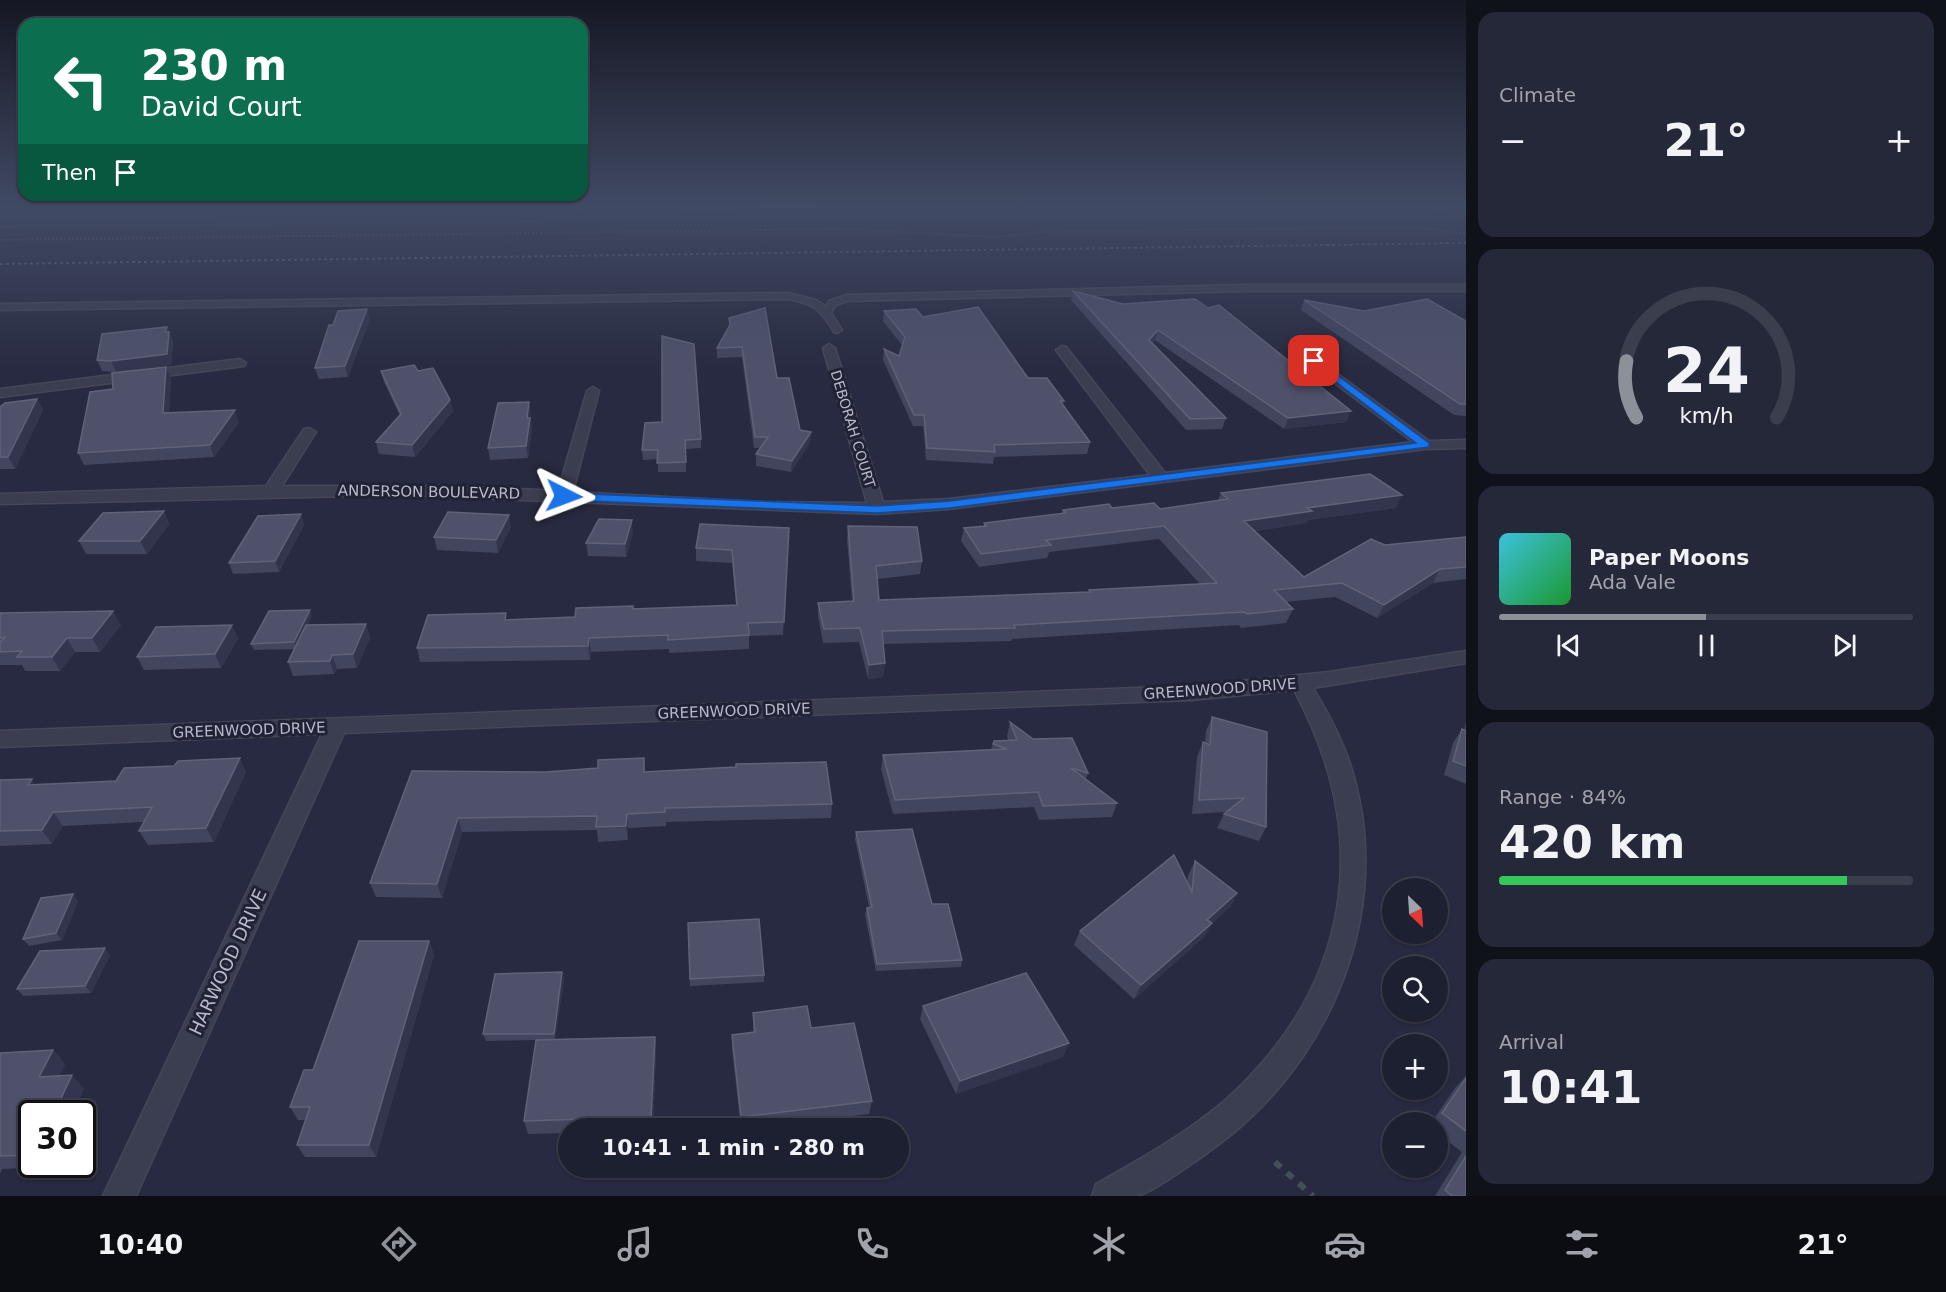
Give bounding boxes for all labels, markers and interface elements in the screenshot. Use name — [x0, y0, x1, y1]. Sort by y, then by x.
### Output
text: 230 m — [141, 41, 287, 90]
icon: left — [42, 42, 120, 120]
text: Climate — [1499, 83, 1576, 107]
text: David Court — [141, 91, 302, 122]
text: 21° — [1663, 114, 1749, 167]
text: − — [1499, 121, 1527, 160]
text: + — [1885, 121, 1913, 160]
icon: arrive — [109, 156, 142, 189]
text: Then — [42, 160, 97, 185]
text: 24 — [1663, 334, 1749, 407]
pin — [1288, 335, 1339, 386]
icon: arrive — [1297, 344, 1330, 377]
street label: DEBORAH COURT — [828, 368, 879, 490]
text: km/h — [1679, 404, 1733, 429]
position arrow — [532, 464, 596, 528]
street label: ANDERSON BOULEVARD — [338, 481, 520, 503]
text: Paper Moons — [1589, 545, 1749, 570]
text: Ada Vale — [1589, 570, 1676, 594]
icon: previous — [1552, 629, 1585, 662]
icon: pause — [1690, 629, 1723, 662]
icon: next — [1828, 629, 1861, 662]
street label: GREENWOOD DRIVE — [1143, 675, 1297, 703]
street label: GREENWOOD DRIVE — [657, 699, 811, 723]
street label: GREENWOOD DRIVE — [172, 718, 326, 742]
text: Range · 84% — [1499, 785, 1626, 809]
text: 420 km — [1499, 816, 1685, 869]
north arrow — [1382, 878, 1448, 944]
map controls — [1382, 878, 1448, 1178]
street label: HARWOOD DRIVE — [184, 885, 271, 1038]
button: search — [1382, 956, 1448, 1022]
text: Arrival — [1499, 1030, 1564, 1054]
button: + — [1382, 1034, 1448, 1100]
text: 10:41 — [1499, 1061, 1642, 1114]
speed limit sign: 30 — [18, 1100, 96, 1178]
button: − — [1382, 1112, 1448, 1178]
text: 10:41 · 1 min · 280 m — [602, 1135, 865, 1160]
icon: directions — [378, 1223, 420, 1265]
icon: music — [614, 1223, 656, 1265]
icon: phone — [851, 1223, 893, 1265]
icon: climate — [1088, 1223, 1130, 1265]
icon: car — [1324, 1223, 1366, 1265]
icon: filters — [1561, 1223, 1603, 1265]
text: 10:40 — [97, 1229, 183, 1260]
text: 21° — [1798, 1229, 1849, 1260]

